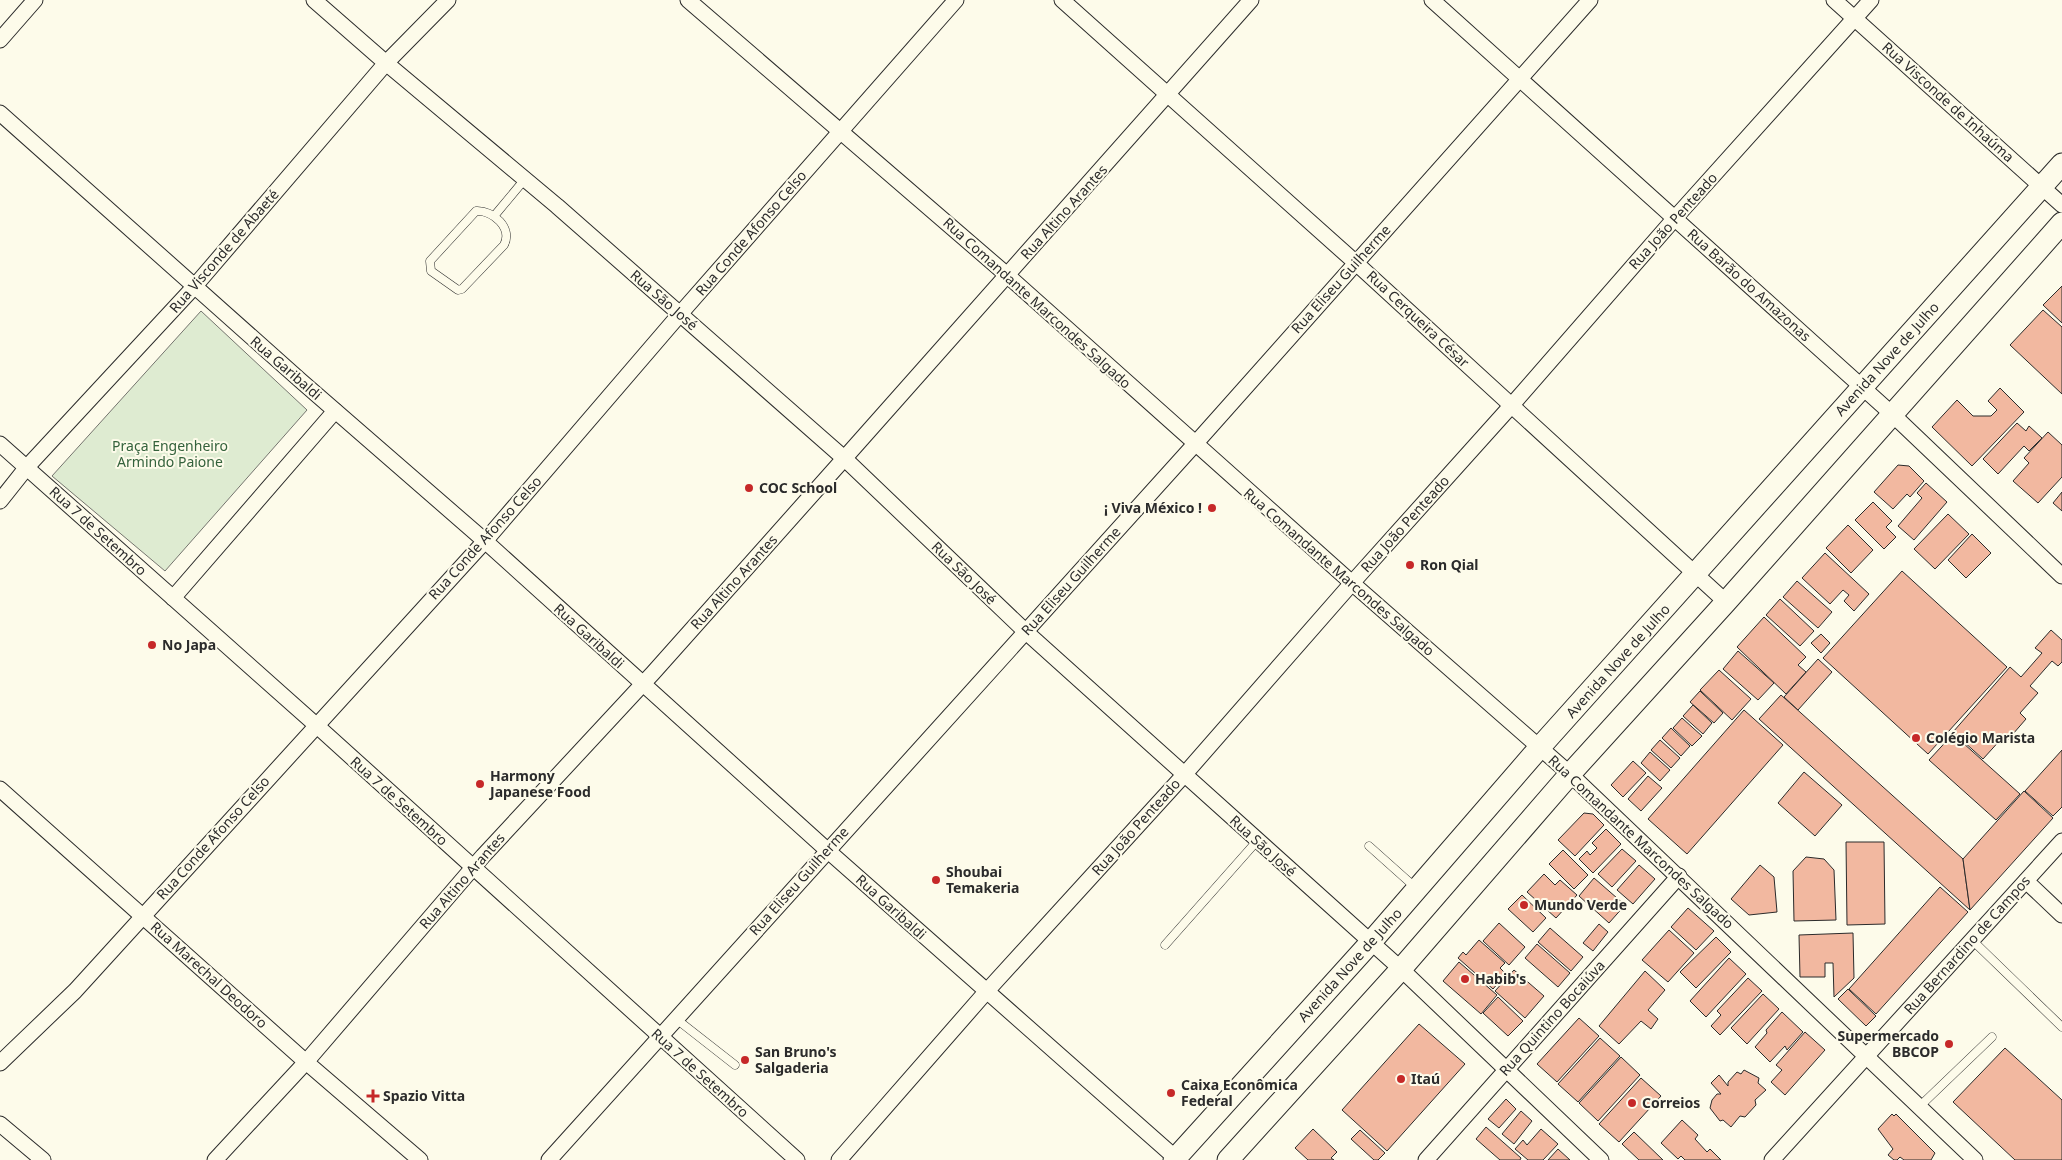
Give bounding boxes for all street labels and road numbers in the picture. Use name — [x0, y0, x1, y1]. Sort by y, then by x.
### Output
street label: Rua Visconde de Inhaúma — [1878, 37, 2018, 166]
street label: Rua Altino Arantes — [1016, 160, 1112, 263]
street label: Rua Conde Afonso Celso — [691, 166, 810, 299]
street label: Rua João Penteado — [1624, 168, 1721, 273]
street label: Rua Visconde de Abaeté — [165, 185, 283, 317]
street label: Rua Comandante Marcondes Salgado — [939, 213, 1135, 392]
street label: Rua Eliseu Guilherme — [1287, 220, 1395, 337]
street label: Rua Barão do Amazonas — [1683, 224, 1815, 345]
street label: Rua São José — [627, 265, 702, 334]
street label: Rua Cerqueira César — [1363, 266, 1474, 371]
street label: Avenida Nove de Julho — [1830, 298, 1943, 420]
street label: Rua Garibaldi — [247, 331, 326, 404]
street label: Rua João Penteado — [1356, 471, 1453, 576]
street label: Rua Conde Afonso Celso — [424, 472, 545, 604]
street label: Rua 7 de Setembro — [46, 482, 151, 579]
street label: Rua Comandante Marcondes Salgado — [1240, 483, 1439, 660]
street label: Rua Eliseu Guilherme — [1017, 522, 1125, 639]
street label: Rua Altino Arantes — [686, 530, 782, 633]
street label: Rua São José — [928, 537, 1001, 609]
street label: Rua Garibaldi — [550, 599, 629, 672]
street label: Avenida Nove de Julho — [1561, 600, 1674, 722]
street label: Rua Comandante Marcondes Salgado — [1545, 750, 1738, 933]
street label: Rua 7 de Setembro — [347, 752, 452, 849]
street label: Rua Conde Afonso Celso — [152, 772, 273, 904]
street label: Rua João Penteado — [1087, 774, 1184, 879]
street label: Rua São José — [1226, 811, 1301, 881]
street label: Rua Eliseu Guilherme — [745, 822, 853, 939]
street label: Rua Altino Arantes — [415, 828, 509, 933]
street label: Rua Garibaldi — [852, 870, 931, 943]
street label: Rua Bernardino de Campos — [1899, 871, 2034, 1018]
street label: Avenida Nove de Julho — [1293, 904, 1406, 1026]
street label: Rua Marechal Deodoro — [147, 917, 272, 1032]
street label: Rua Quintino Bocaiúva — [1495, 956, 1609, 1080]
street label: Rua 7 de Setembro — [648, 1024, 753, 1121]

